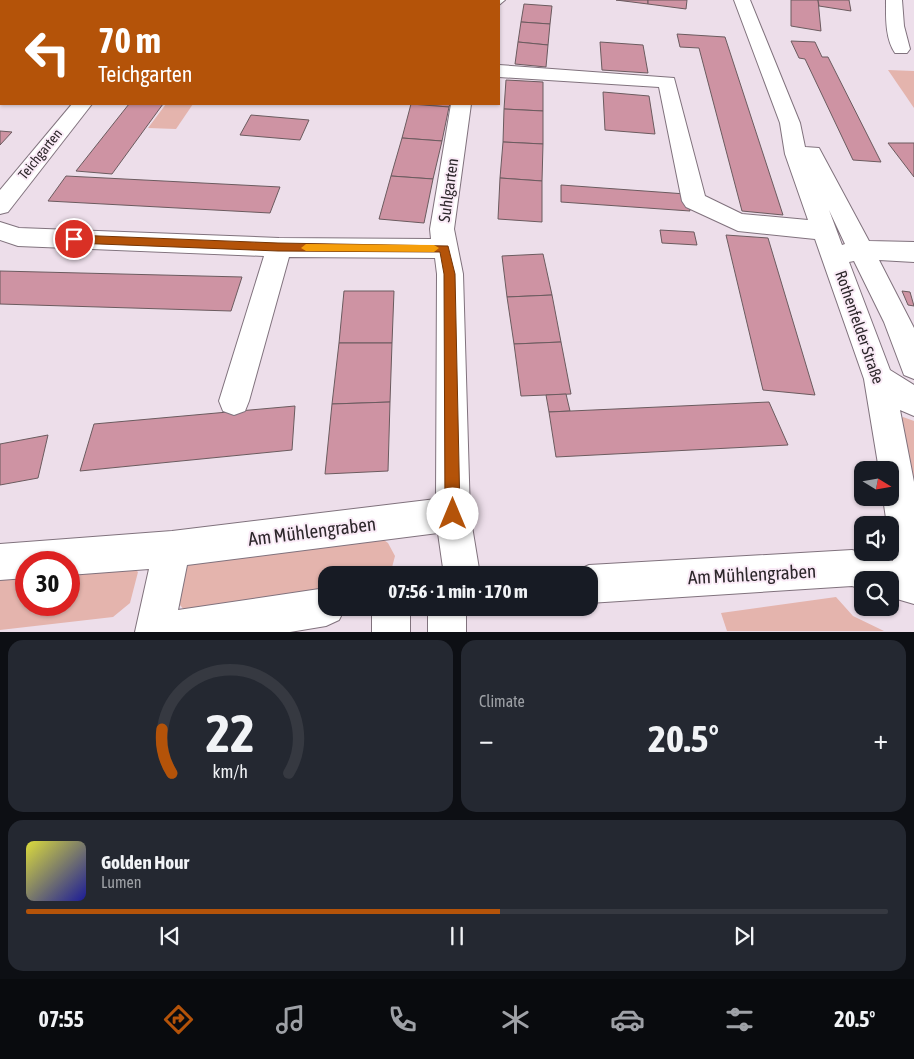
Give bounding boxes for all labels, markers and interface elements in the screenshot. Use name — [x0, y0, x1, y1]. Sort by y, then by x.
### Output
icon: left — [15, 20, 80, 85]
text: 70 m — [98, 20, 161, 60]
text: Teichgarten — [98, 61, 193, 87]
street label: Teichgarten — [15, 126, 65, 182]
street label: Suhlgarten — [435, 157, 462, 223]
pin — [53, 218, 95, 260]
icon: arrive — [60, 225, 88, 253]
street label: Rothenfelder Straße — [832, 268, 888, 386]
north arrow — [854, 461, 899, 506]
map controls — [854, 461, 899, 616]
position arrow — [426, 487, 478, 539]
street label: Am Mühlengraben — [247, 512, 377, 550]
button: sound — [854, 516, 899, 561]
speed limit sign: 30 — [15, 551, 80, 616]
street label: Am Mühlengraben — [687, 560, 817, 588]
button: search — [854, 571, 899, 616]
text: 07:56 · 1 min · 170 m — [388, 580, 528, 602]
text: Climate — [479, 692, 525, 710]
text: 22 — [206, 703, 255, 763]
text: 20.5° — [648, 717, 719, 760]
text: − — [479, 723, 494, 755]
text: + — [873, 723, 888, 755]
text: km/h — [213, 761, 248, 782]
text: Golden Hour — [101, 851, 189, 873]
text: Lumen — [101, 873, 141, 891]
icon: previous — [156, 922, 184, 950]
icon: pause — [443, 922, 471, 950]
icon: next — [730, 922, 758, 950]
icon: directions — [161, 1002, 196, 1037]
icon: music — [273, 1002, 308, 1037]
icon: phone — [385, 1002, 420, 1037]
icon: climate — [498, 1002, 533, 1037]
icon: car — [610, 1002, 645, 1037]
icon: filters — [722, 1002, 757, 1037]
text: 07:55 — [39, 1006, 84, 1032]
text: 20.5° — [834, 1006, 875, 1032]

